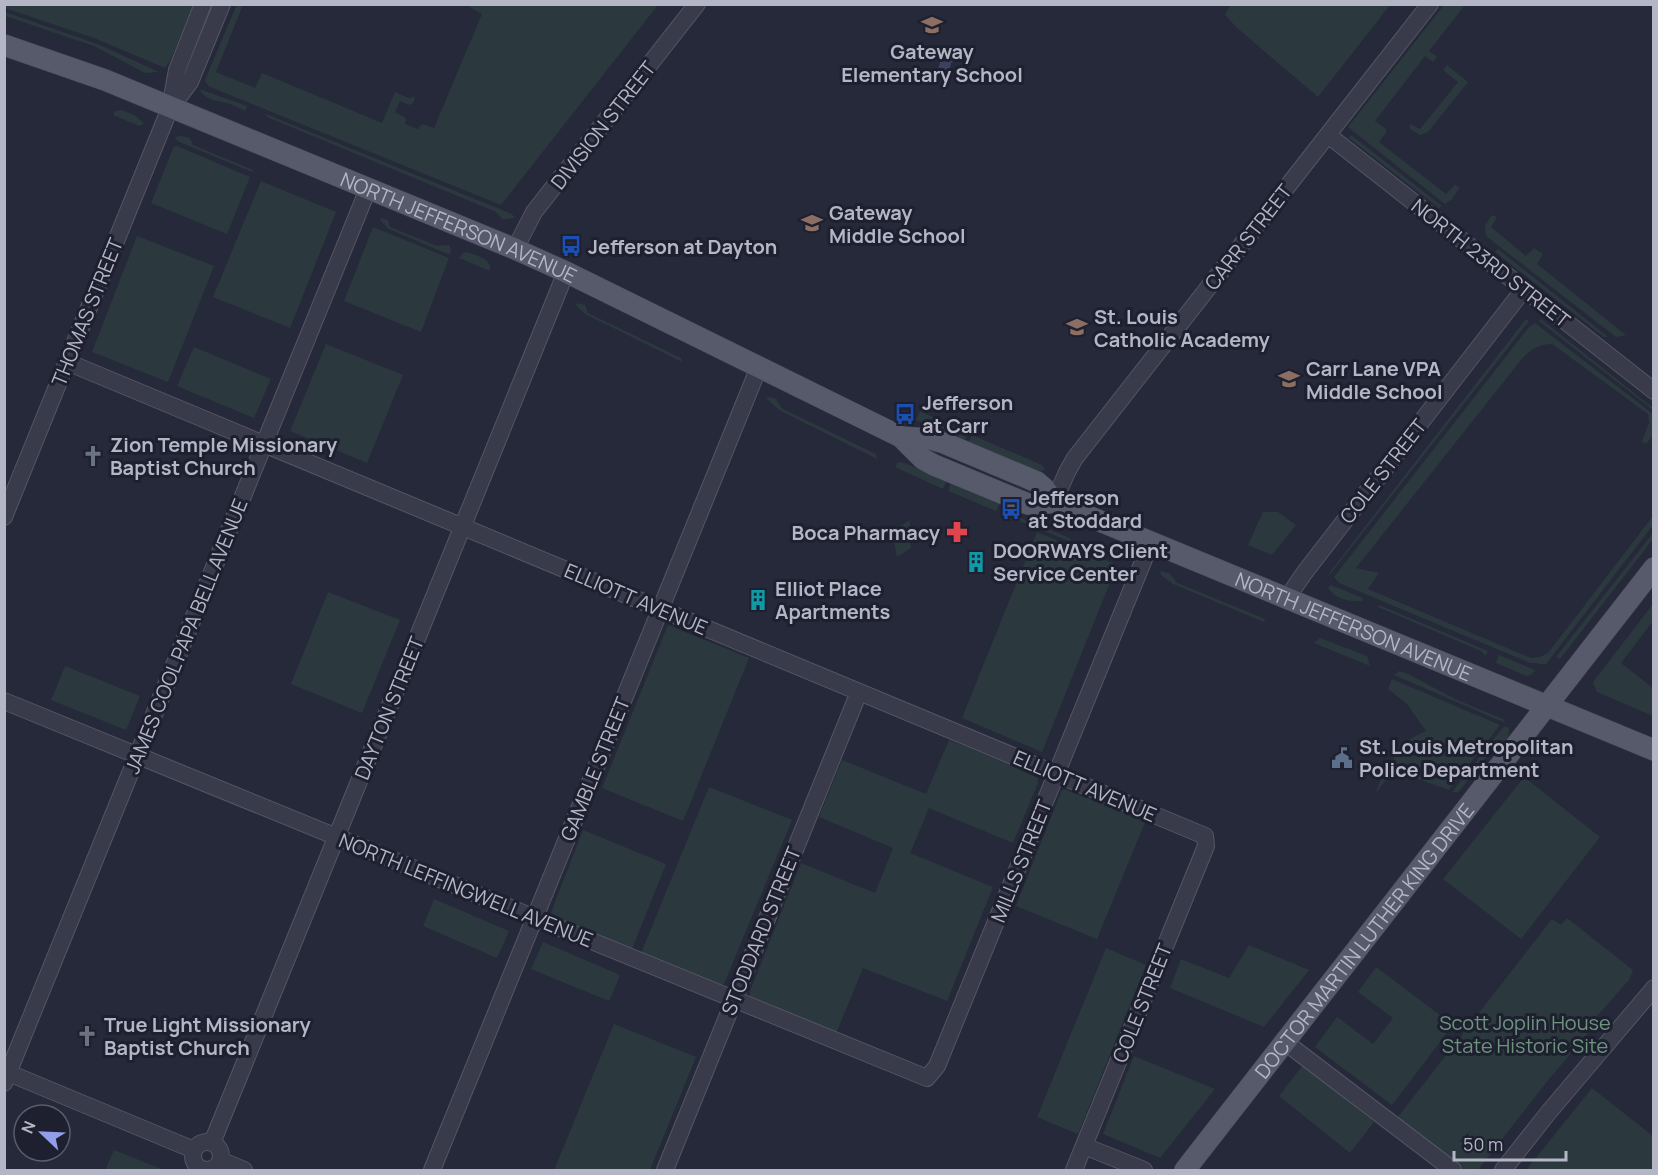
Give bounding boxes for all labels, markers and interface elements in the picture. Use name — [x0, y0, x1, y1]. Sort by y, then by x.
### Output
school or university icon: Gateway Elementary School — [920, 13, 944, 37]
place label: Gateway Elementary School — [841, 38, 1023, 88]
street label: DIVISION STREET — [544, 55, 662, 195]
street label: NORTH JEFFERSON AVENUE — [337, 165, 581, 289]
street label: CARR STREET — [1198, 178, 1298, 296]
street label: NORTH 23RD STREET — [1406, 192, 1576, 334]
place label: Gateway Middle School — [829, 199, 966, 249]
school or university icon: Gateway Middle School — [800, 211, 824, 235]
place label: Jefferson at Dayton — [588, 233, 777, 260]
street label: THOMAS STREET — [45, 234, 129, 390]
bus stop icon: Jefferson at Dayton — [559, 234, 583, 258]
place label: St. Louis Catholic Academy — [1094, 303, 1270, 353]
school or university icon: St. Louis Catholic Academy — [1065, 315, 1089, 339]
place label: Carr Lane VPA Middle School — [1306, 355, 1443, 405]
school or university icon: Carr Lane VPA Middle School — [1277, 367, 1301, 391]
place label: Jefferson at Carr — [922, 389, 1013, 439]
bus stop icon: Jefferson at Carr — [893, 402, 917, 426]
street label: COLE STREET — [1334, 413, 1432, 529]
place label: Zion Temple Missionary Baptist Church — [110, 431, 338, 481]
church icon: Zion Temple Missionary Baptist Church — [81, 444, 105, 468]
place label: Jefferson at Stoddard — [1028, 484, 1142, 534]
street label: JAMES COOL PAPA BELL AVENUE — [118, 494, 254, 778]
bus stop icon: Jefferson at Stoddard — [999, 497, 1023, 521]
place label: Boca Pharmacy — [792, 519, 941, 546]
pharmacy icon: Boca Pharmacy — [945, 520, 969, 544]
place label: DOORWAYS Client Service Center — [993, 537, 1168, 587]
building icon: DOORWAYS Client Service Center — [964, 550, 988, 574]
street label: ELLIOTT AVENUE — [560, 557, 712, 641]
street label: NORTH JEFFERSON AVENUE — [1231, 565, 1476, 687]
place label: Elliot Place Apartments — [775, 575, 891, 625]
building icon: Elliot Place Apartments — [746, 588, 770, 612]
street label: DAYTON STREET — [348, 632, 430, 783]
street label: GAMBLE STREET — [554, 693, 636, 845]
place label: St. Louis Metropolitan Police Department — [1359, 733, 1573, 783]
street label: ELLIOTT AVENUE — [1009, 744, 1161, 828]
public building icon: St. Louis Metropolitan Police Department — [1330, 746, 1354, 770]
street label: MILLS STREET — [984, 796, 1058, 926]
street label: DOCTOR MARTIN LUTHER KING DRIVE — [1248, 797, 1480, 1084]
street label: NORTH LEFFINGWELL AVENUE — [335, 827, 597, 953]
street label: STODDARD STREET — [715, 843, 807, 1019]
street label: COLE STREET — [1106, 939, 1178, 1066]
park label: Scott Joplin House State Historic Site — [1439, 1009, 1611, 1059]
place label: True Light Missionary Baptist Church — [104, 1011, 311, 1061]
church icon: True Light Missionary Baptist Church — [75, 1024, 99, 1048]
north arrow — [12, 1103, 72, 1163]
text: N — [16, 1118, 41, 1137]
scale bar — [1454, 1124, 1566, 1162]
text: 50 m — [1463, 1132, 1503, 1156]

